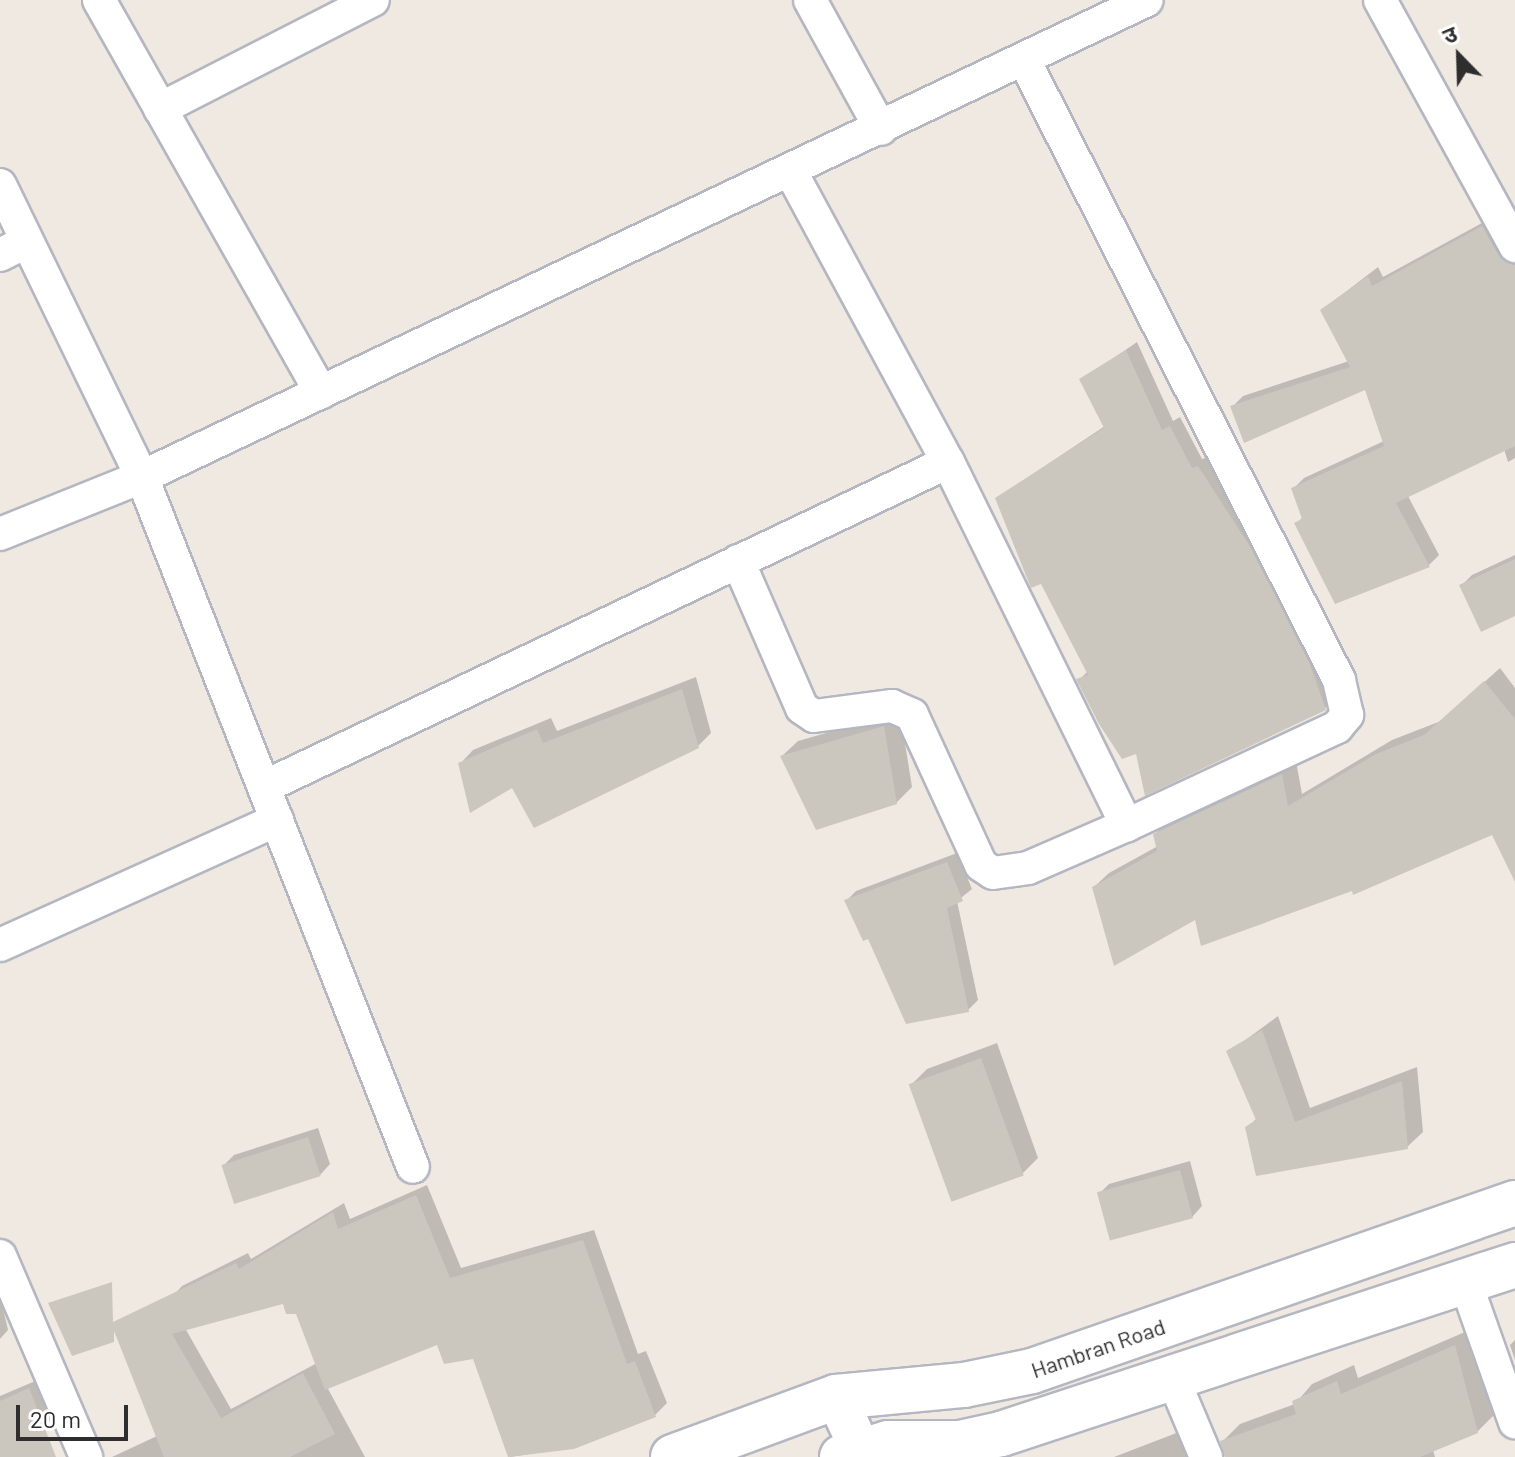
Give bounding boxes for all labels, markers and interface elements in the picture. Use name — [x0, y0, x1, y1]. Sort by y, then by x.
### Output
north arrow — [1419, 16, 1499, 96]
text: उ — [1439, 19, 1461, 48]
street label: Hambran Road — [1028, 1313, 1168, 1383]
scale bar — [20, 1389, 132, 1439]
text: 20 m — [30, 1404, 81, 1433]

